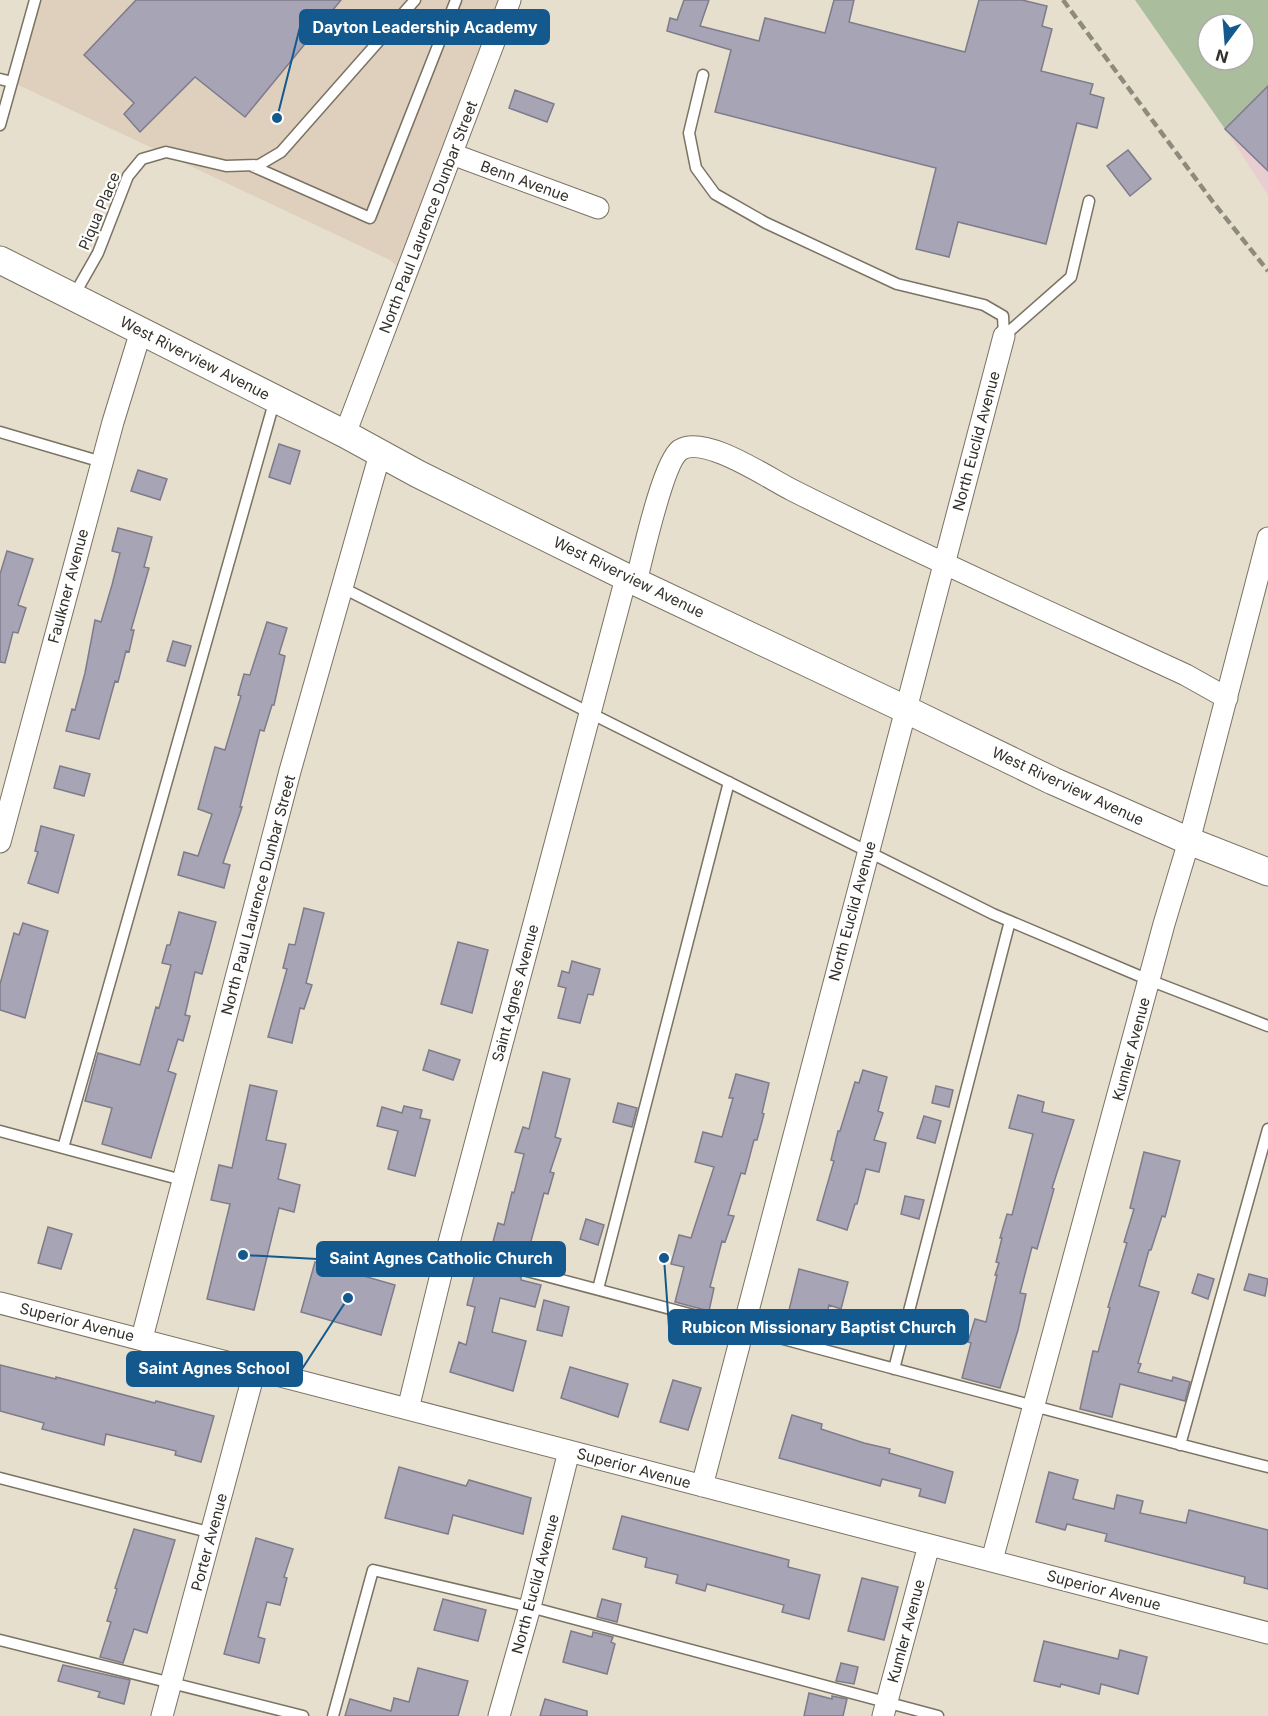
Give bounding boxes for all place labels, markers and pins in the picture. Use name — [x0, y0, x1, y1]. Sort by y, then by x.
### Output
callout: Dayton Leadership Academy — [300, 10, 549, 44]
callout: Saint Agnes Catholic Church — [317, 1242, 565, 1276]
callout: Rubicon Missionary Baptist Church — [669, 1310, 968, 1344]
callout: Saint Agnes School — [127, 1352, 302, 1386]

